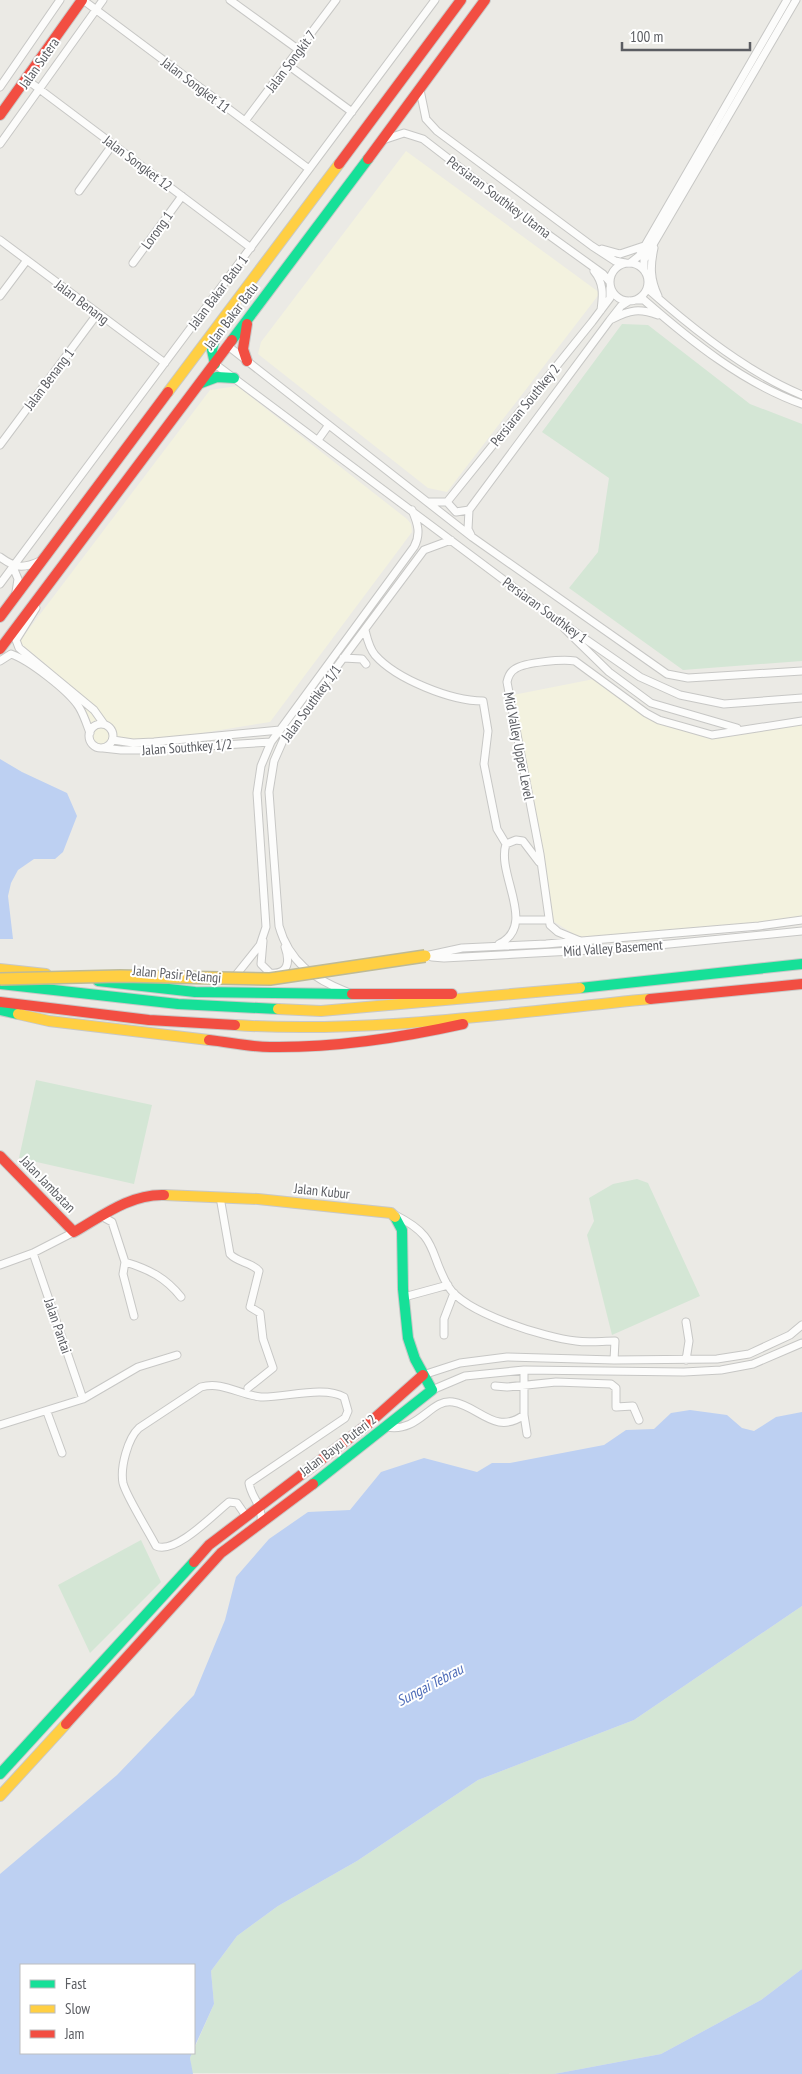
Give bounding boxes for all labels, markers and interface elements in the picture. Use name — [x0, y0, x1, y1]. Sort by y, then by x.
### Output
scale bar — [622, 20, 750, 52]
street label: Jalan Songkit 7 — [261, 27, 320, 96]
text: 100 m — [630, 27, 663, 46]
street label: Jalan Sutera — [14, 34, 63, 93]
street label: Jalan Songket 11 — [157, 53, 234, 117]
street label: Jalan Songket 12 — [99, 131, 176, 195]
street label: Persiaran Southkey Utama — [443, 152, 555, 242]
street label: Lorong 1 — [137, 207, 177, 253]
street label: Jalan Bakar Batu 1 — [185, 252, 251, 332]
street label: Jalan Benang — [51, 275, 113, 328]
street label: Jalan Bakar Batu — [200, 279, 262, 353]
street label: Jalan Benang 1 — [19, 345, 78, 414]
street label: Persiaran Southkey 2 — [486, 360, 564, 450]
street label: Persiaran Southkey 1 — [499, 573, 591, 647]
street label: Jalan Southkey 1/1 — [277, 661, 345, 746]
street label: Mid Valley Upper Level — [500, 691, 538, 802]
street label: Jalan Southkey 1/2 — [140, 735, 233, 759]
street label: Mid Valley Basement — [563, 936, 663, 960]
street label: Jalan Pasir Pelangi — [131, 961, 222, 987]
street label: Jalan Jambatan — [16, 1151, 80, 1216]
street label: Jalan Kubur — [292, 1179, 351, 1203]
street label: Jalan Pantai — [40, 1295, 76, 1356]
street label: Jalan Bayu Puteri 2 — [295, 1410, 380, 1480]
water label: Sungai Tebrau — [393, 1658, 468, 1710]
legend — [20, 1964, 195, 2054]
text: Fast — [65, 1974, 86, 1993]
text: Slow — [65, 1999, 90, 2018]
text: Jam — [64, 2024, 84, 2043]

